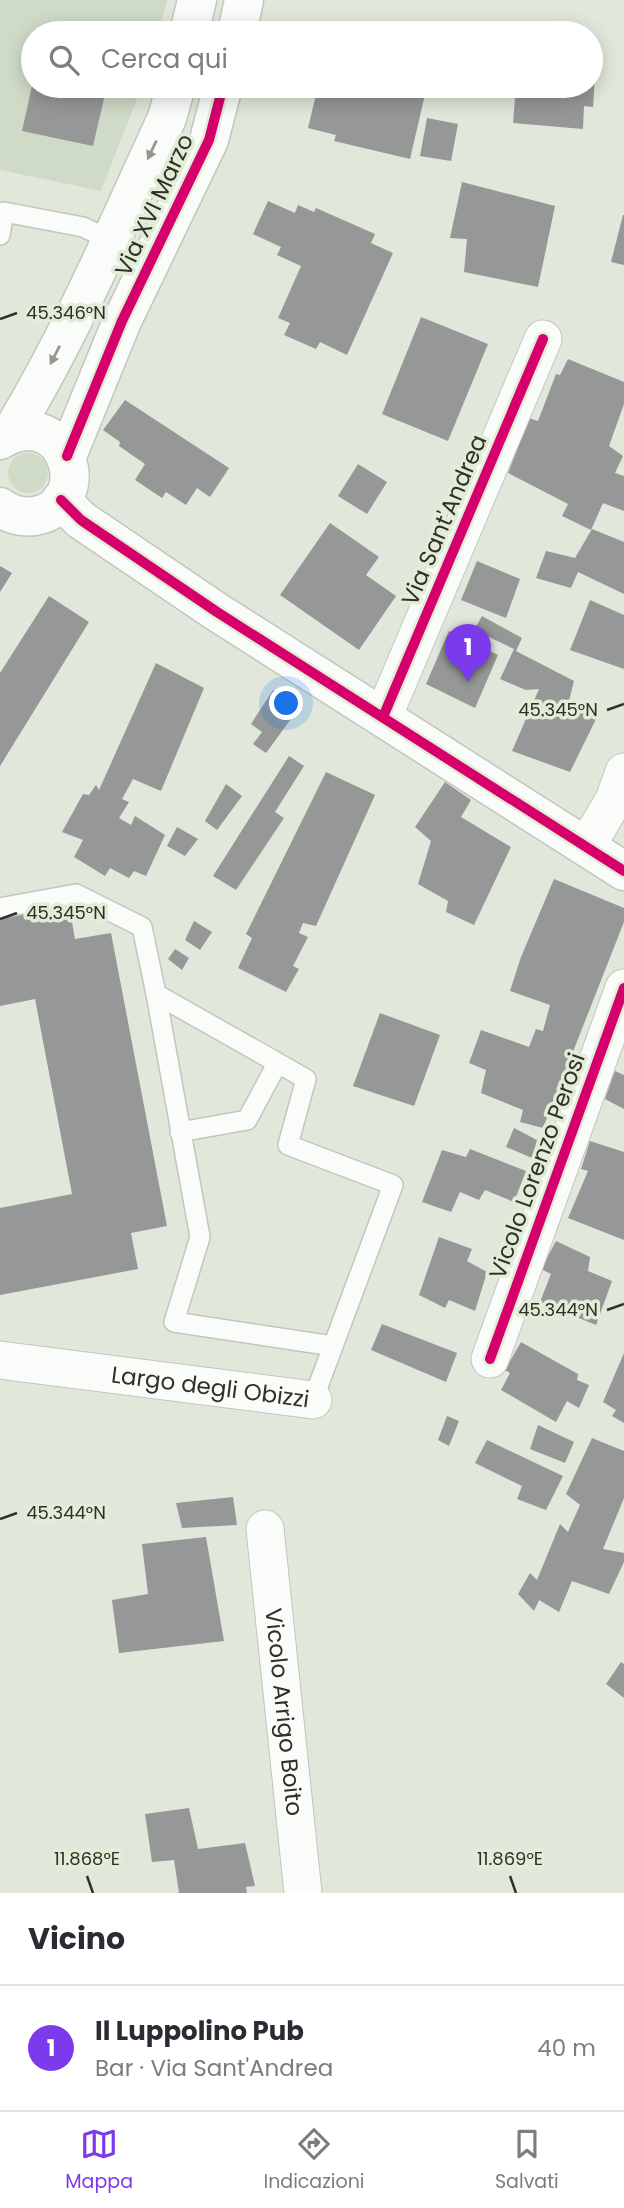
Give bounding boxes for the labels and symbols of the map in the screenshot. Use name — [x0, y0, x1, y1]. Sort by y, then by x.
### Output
street label: Via XVI Marzo — [107, 129, 201, 281]
one-way arrow — [147, 140, 158, 160]
text: 45.346°N — [26, 300, 106, 325]
one-way arrow — [49, 345, 61, 365]
street label: Via Sant'Andrea — [394, 430, 494, 610]
pin: 1 — [445, 624, 491, 682]
your location — [269, 686, 303, 720]
text: 45.345°N — [518, 697, 598, 722]
text: 45.345°N — [26, 900, 106, 925]
street label: Vicolo Lorenzo Perosi — [481, 1048, 593, 1284]
text: 45.344°N — [518, 1297, 598, 1322]
street label: Largo degli Obizzi — [109, 1358, 311, 1415]
text: 45.344°N — [26, 1500, 106, 1525]
street label: Vicolo Arrigo Boito — [257, 1606, 311, 1818]
text: 11.868°E — [54, 1846, 120, 1871]
text: 11.869°E — [477, 1846, 543, 1871]

